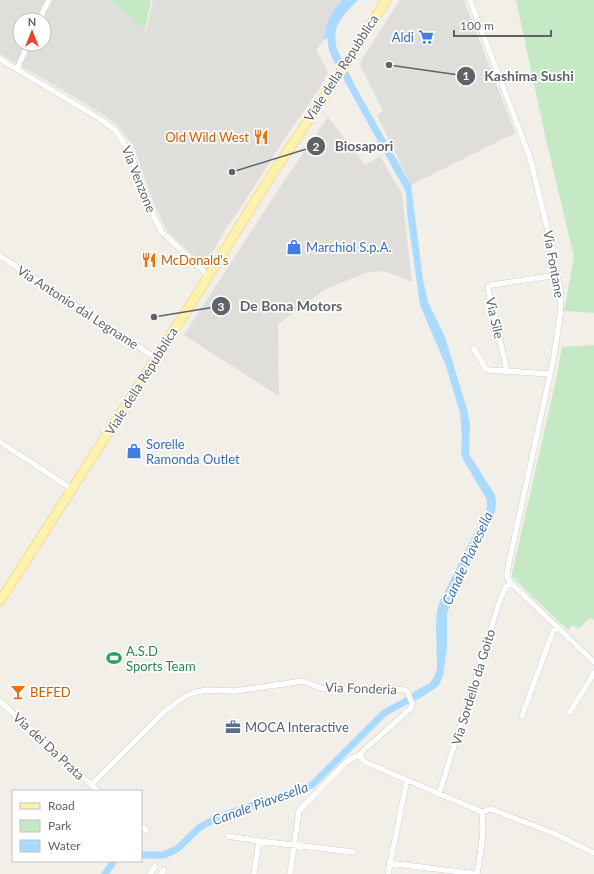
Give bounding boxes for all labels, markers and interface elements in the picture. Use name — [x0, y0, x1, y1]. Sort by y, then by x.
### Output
north arrow — [12, 12, 52, 52]
street label: Viale della Repubblica — [300, 12, 382, 124]
scale bar — [454, 12, 551, 38]
text: N — [28, 15, 36, 28]
text: 100 m — [460, 18, 494, 33]
supermarket icon: Aldi — [417, 28, 435, 46]
place label: Aldi — [392, 29, 414, 45]
callout: Kashima Sushi — [456, 63, 581, 89]
text: Kashima Sushi — [484, 67, 574, 84]
text: 1 — [463, 68, 470, 83]
restaurant icon: Old Wild West — [252, 128, 270, 146]
place label: Old Wild West — [165, 129, 249, 145]
callout: Biosapori — [306, 133, 401, 159]
text: Biosapori — [335, 137, 393, 154]
text: 2 — [313, 139, 320, 154]
street label: Via Venzone — [118, 143, 160, 215]
street label: Via Fontane — [540, 229, 568, 299]
shop icon: Marchiol S.p.A. — [285, 238, 303, 256]
place label: Marchiol S.p.A. — [306, 239, 392, 255]
restaurant icon: McDonald's — [140, 251, 158, 269]
place label: McDonald's — [161, 252, 229, 268]
street label: Via Antonio dal Legname — [14, 262, 142, 352]
callout: De Bona Motors — [211, 293, 350, 319]
street label: Via Sile — [483, 296, 508, 340]
text: De Bona Motors — [240, 297, 342, 314]
text: 3 — [218, 299, 225, 314]
street label: Viale della Repubblica — [101, 324, 181, 438]
place label: Sorelle Ramonda Outlet — [146, 436, 240, 467]
shop icon: Sorelle Ramonda Outlet — [125, 442, 143, 460]
water label: Canale Piavesella — [438, 509, 496, 607]
street label: Via Sordello da Goito — [448, 627, 498, 747]
place label: A.S.D Sports Team — [126, 643, 196, 674]
sports icon: A.S.D Sports Team — [105, 649, 123, 667]
street label: Via Fonderia — [325, 679, 397, 697]
bar icon: BEFED — [9, 683, 27, 701]
place label: BEFED — [30, 684, 71, 700]
street label: Via dei Da Prata — [10, 709, 88, 783]
office icon: MOCA Interactive — [224, 718, 242, 736]
place label: MOCA Interactive — [245, 719, 349, 735]
water label: Canale Piavesella — [210, 778, 310, 828]
legend — [12, 790, 142, 862]
text: Road — [48, 798, 75, 813]
text: Park — [48, 818, 72, 833]
text: Water — [48, 838, 81, 853]

